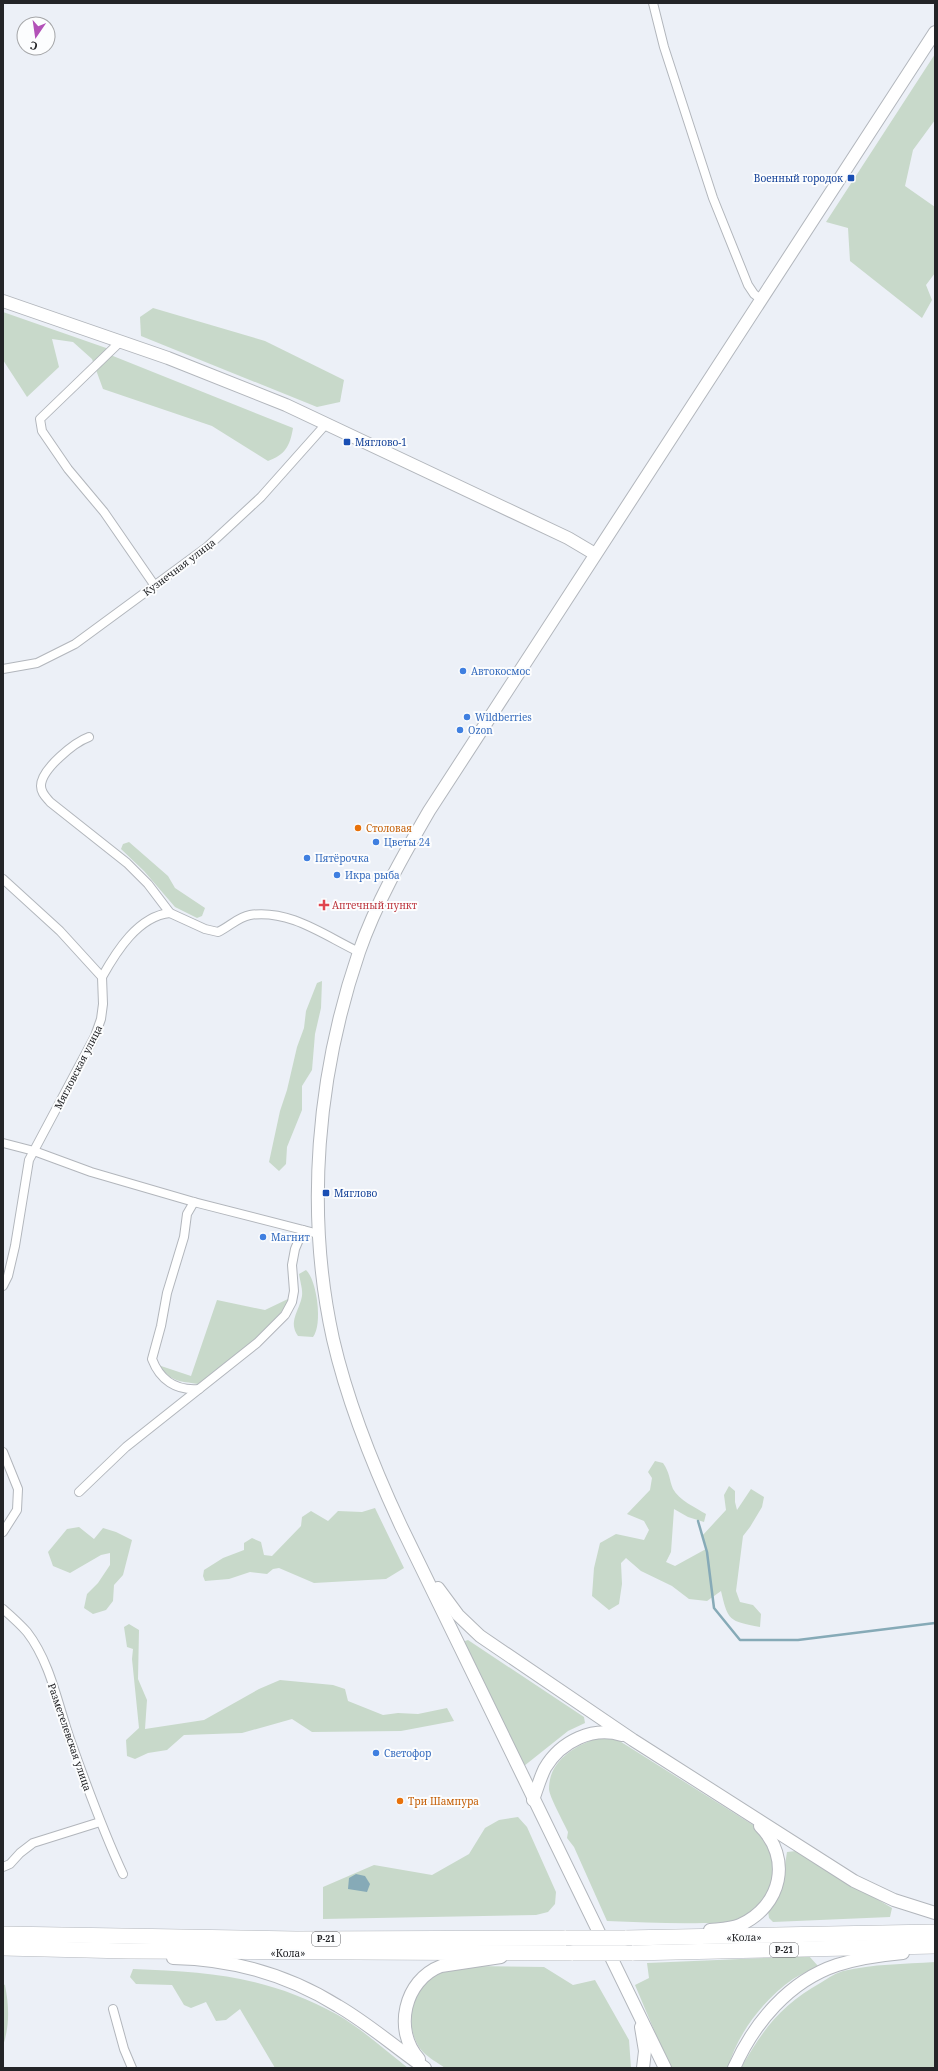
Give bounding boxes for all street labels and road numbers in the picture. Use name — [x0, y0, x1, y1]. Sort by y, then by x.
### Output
street label: Кузнечная улица — [140, 535, 218, 599]
street label: Мягловская улица — [51, 1022, 106, 1112]
street label: Разметелевская улица — [45, 1681, 95, 1793]
street label: «Кола» — [726, 1930, 762, 1944]
road number: Р-21 — [312, 1932, 340, 1946]
road number: Р-21 — [770, 1943, 798, 1957]
street label: «Кола» — [271, 1946, 305, 1960]

